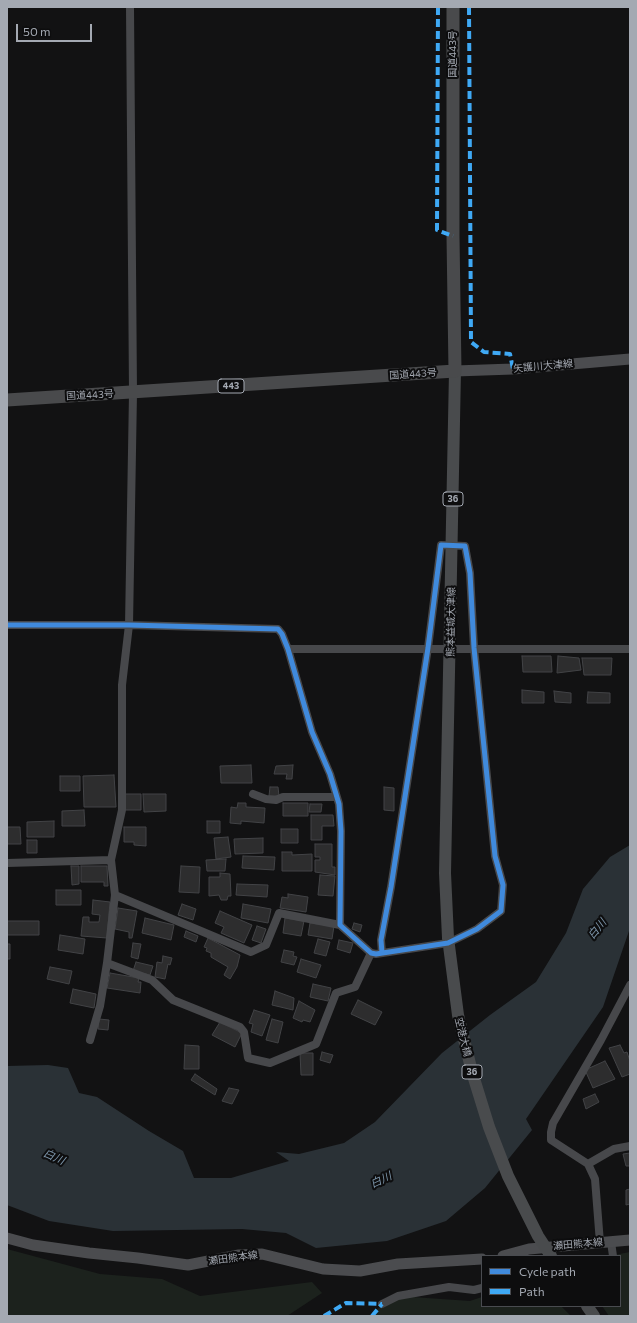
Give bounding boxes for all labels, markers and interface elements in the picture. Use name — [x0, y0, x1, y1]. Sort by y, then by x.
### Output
scale bar — [18, 16, 94, 42]
text: 50 m — [23, 24, 51, 38]
street label: 国道443号 — [447, 30, 459, 78]
street label: 矢護川大津線 — [513, 357, 573, 375]
street label: 国道443号 — [389, 366, 437, 382]
road number: 443 — [218, 379, 244, 393]
street label: 国道443号 — [66, 388, 114, 402]
road number: 36 — [443, 492, 463, 506]
street label: 熊本益城大津線 — [444, 587, 458, 657]
water label: 白川 — [585, 916, 609, 942]
street label: 空港大橋 — [452, 1016, 474, 1058]
road number: 36 — [462, 1065, 482, 1079]
water label: 白川 — [41, 1146, 67, 1168]
water label: 白川 — [368, 1169, 394, 1191]
street label: 瀬田熊本線 — [553, 1236, 603, 1252]
street label: 瀬田熊本線 — [207, 1249, 259, 1267]
legend — [481, 1255, 621, 1307]
text: Cycle path — [519, 1264, 576, 1278]
text: Path — [519, 1284, 545, 1298]

